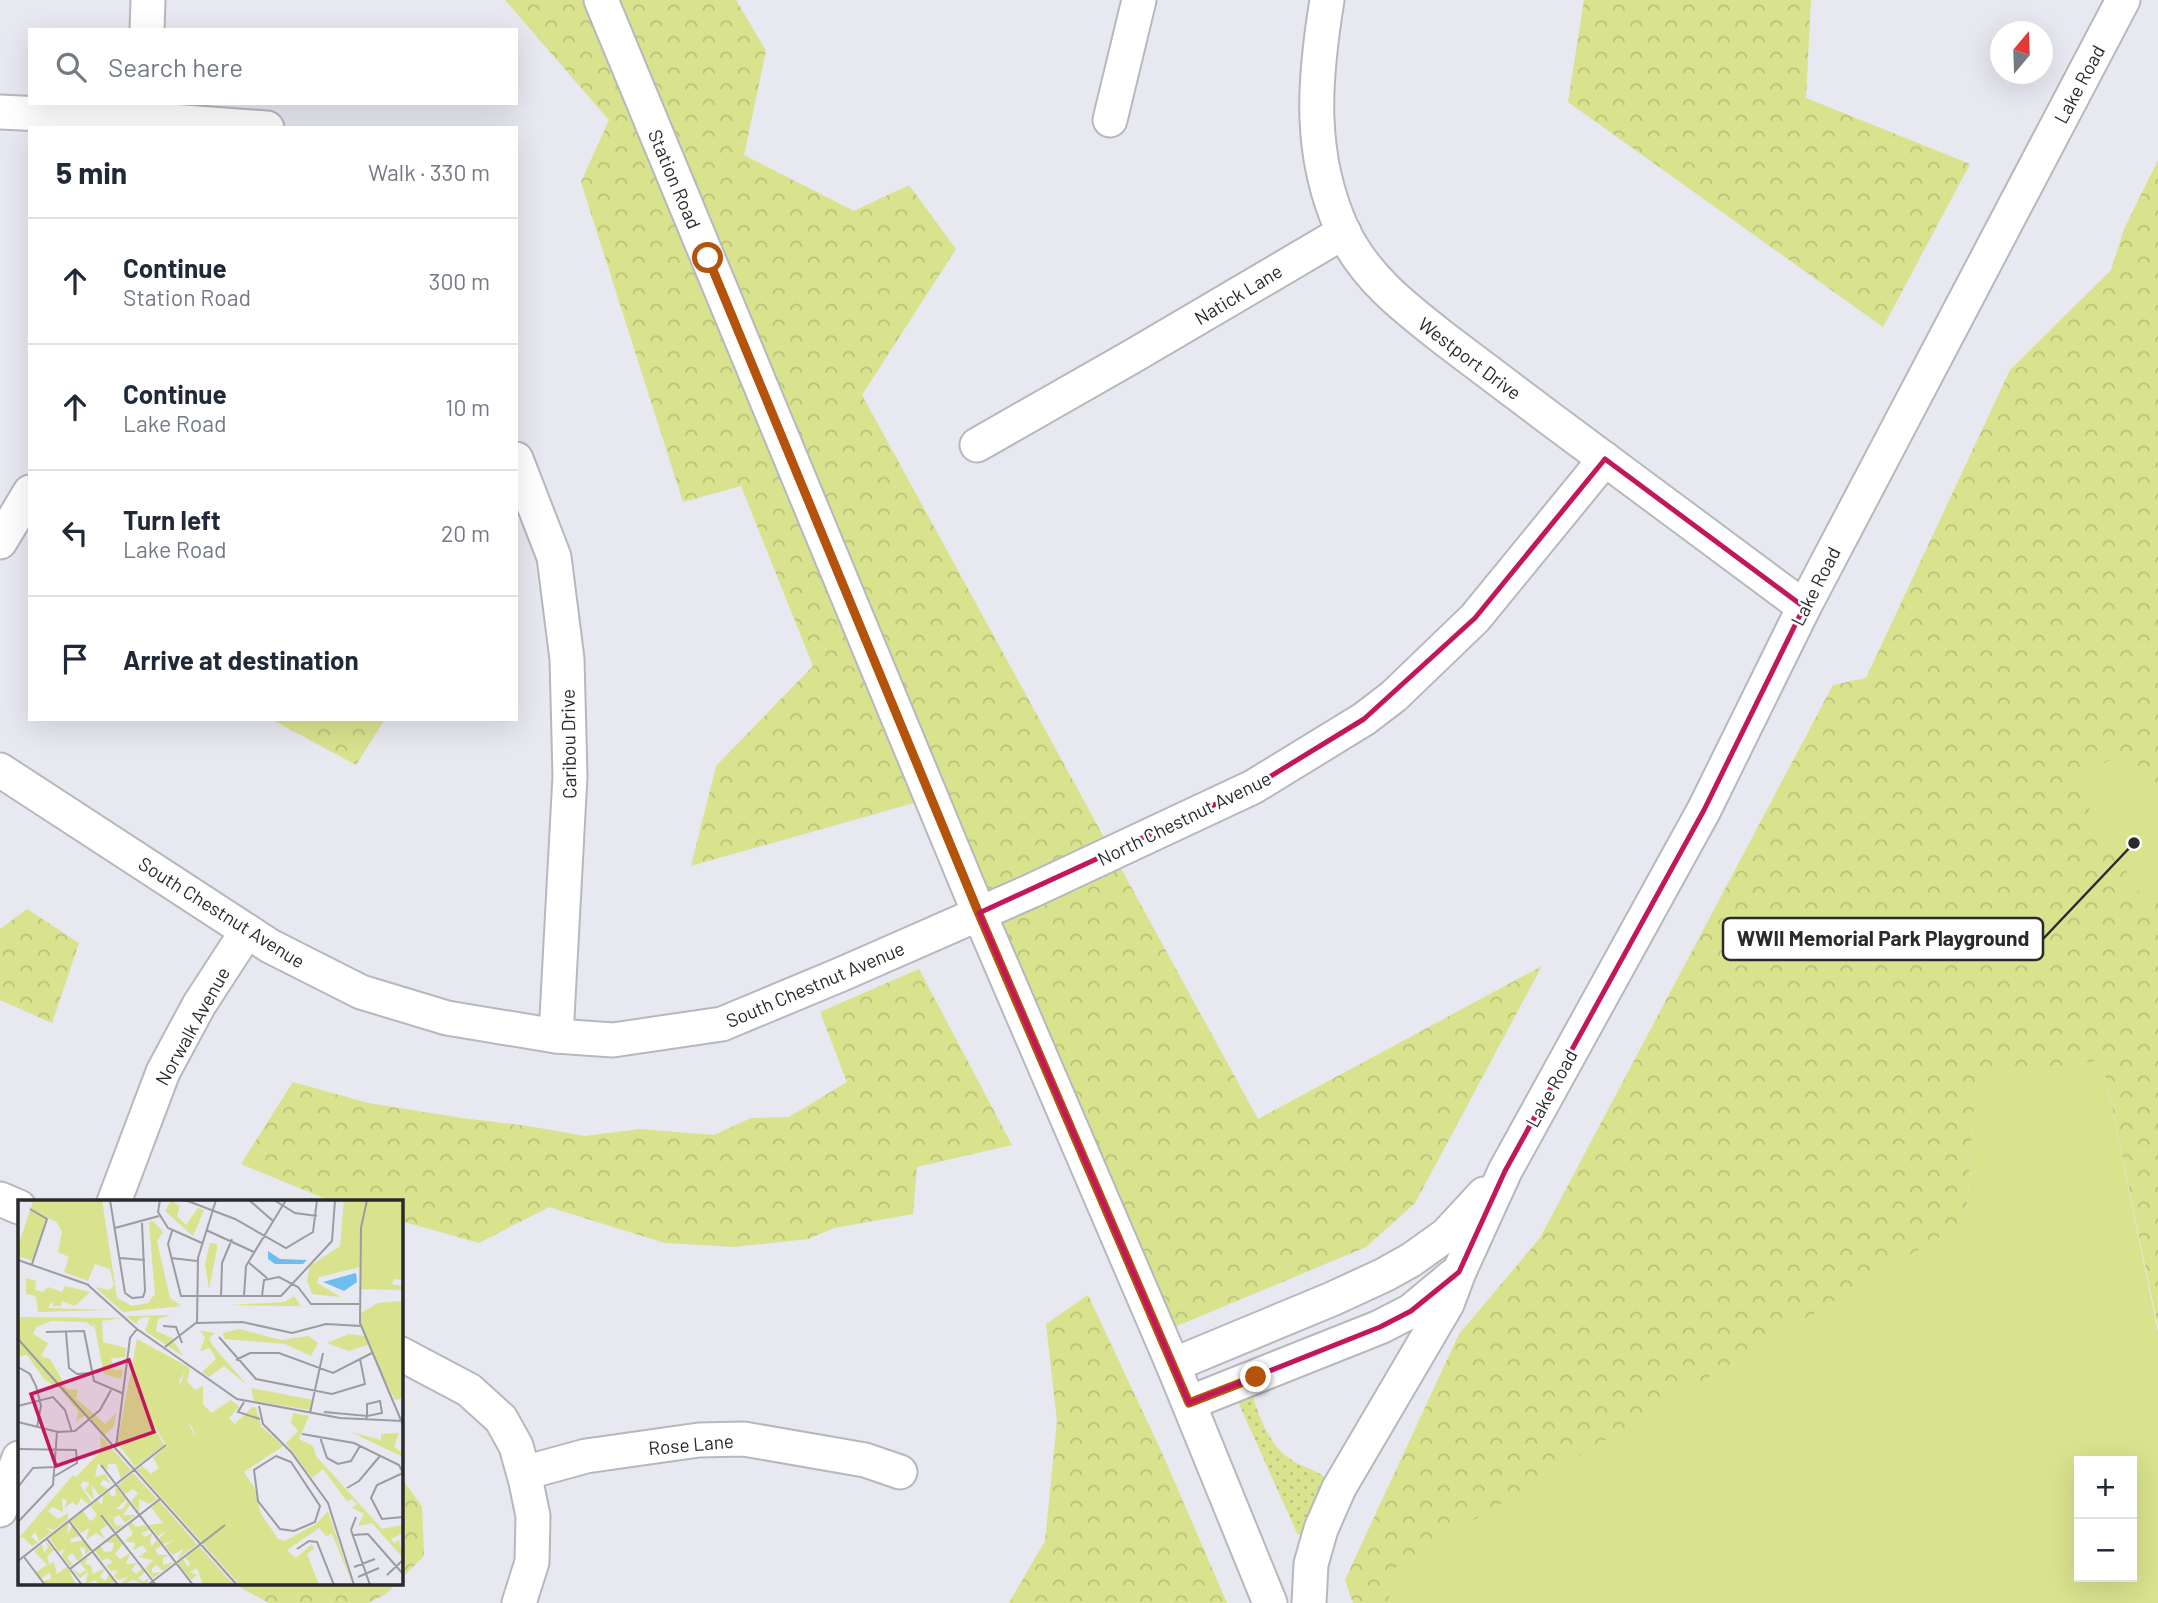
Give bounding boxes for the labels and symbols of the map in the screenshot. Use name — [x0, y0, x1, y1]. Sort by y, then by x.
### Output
north arrow — [1990, 21, 2053, 84]
street label: Lake Road — [2049, 41, 2109, 127]
street label: Station Road — [644, 126, 706, 232]
route start — [692, 242, 723, 273]
street label: Natick Lane — [1190, 259, 1286, 329]
street label: Westport Drive — [1414, 312, 1526, 404]
street label: Lake Road — [1785, 543, 1845, 629]
street label: Caribou Drive — [556, 689, 580, 799]
street label: North Chestnut Avenue — [1093, 766, 1275, 870]
street label: South Chestnut Avenue — [135, 851, 309, 973]
callout: WWII Memorial Park Playground — [1723, 918, 2043, 960]
text: WWII Memorial Park Playground — [1737, 925, 2029, 950]
street label: South Chestnut Avenue — [722, 936, 908, 1032]
street label: Norwalk Avenue — [150, 963, 234, 1089]
street label: Lake Road — [1520, 1045, 1582, 1131]
inset map — [18, 1200, 402, 1586]
route end — [1240, 1361, 1271, 1392]
street label: Rose Lane — [647, 1429, 735, 1459]

